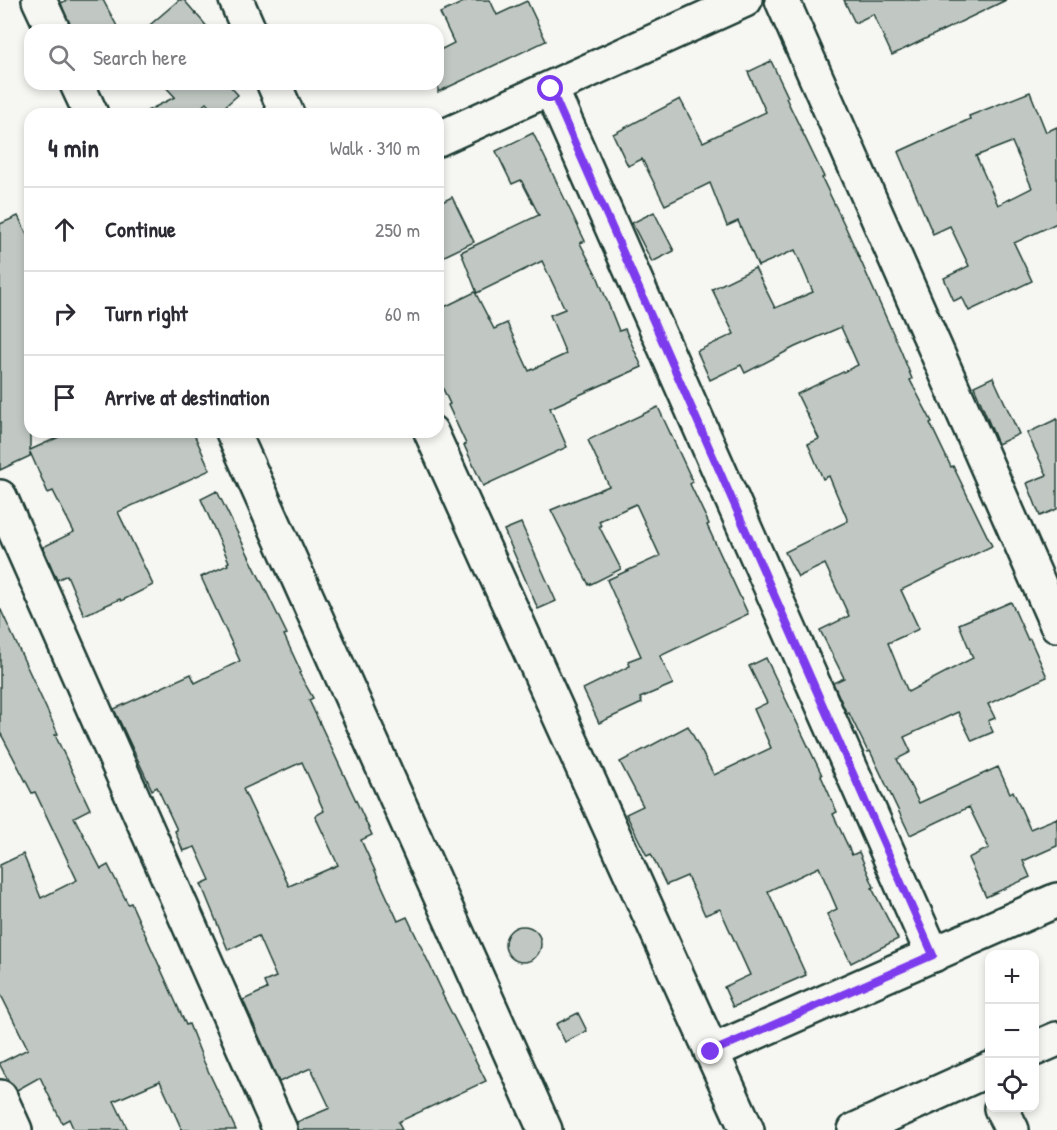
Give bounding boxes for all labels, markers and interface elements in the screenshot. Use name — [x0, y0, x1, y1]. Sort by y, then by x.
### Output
search box — [24, 24, 444, 90]
icon: search — [45, 41, 78, 74]
text: Search here — [93, 42, 187, 72]
route start — [537, 75, 563, 101]
text: 4 min — [48, 130, 99, 165]
text: Walk · 310 m — [330, 134, 420, 161]
icon: ahead — [48, 213, 81, 246]
text: Continue — [105, 214, 176, 244]
text: 250 m — [375, 216, 420, 243]
icon: right — [48, 297, 81, 330]
text: Turn right — [105, 298, 188, 328]
text: 60 m — [385, 300, 420, 327]
icon: arrive — [48, 381, 81, 414]
text: Arrive at destination — [105, 382, 270, 412]
map controls — [985, 950, 1039, 1112]
button: + — [985, 950, 1039, 1004]
button: − — [985, 1004, 1039, 1058]
route end — [697, 1038, 723, 1064]
button: locate — [985, 1058, 1039, 1112]

